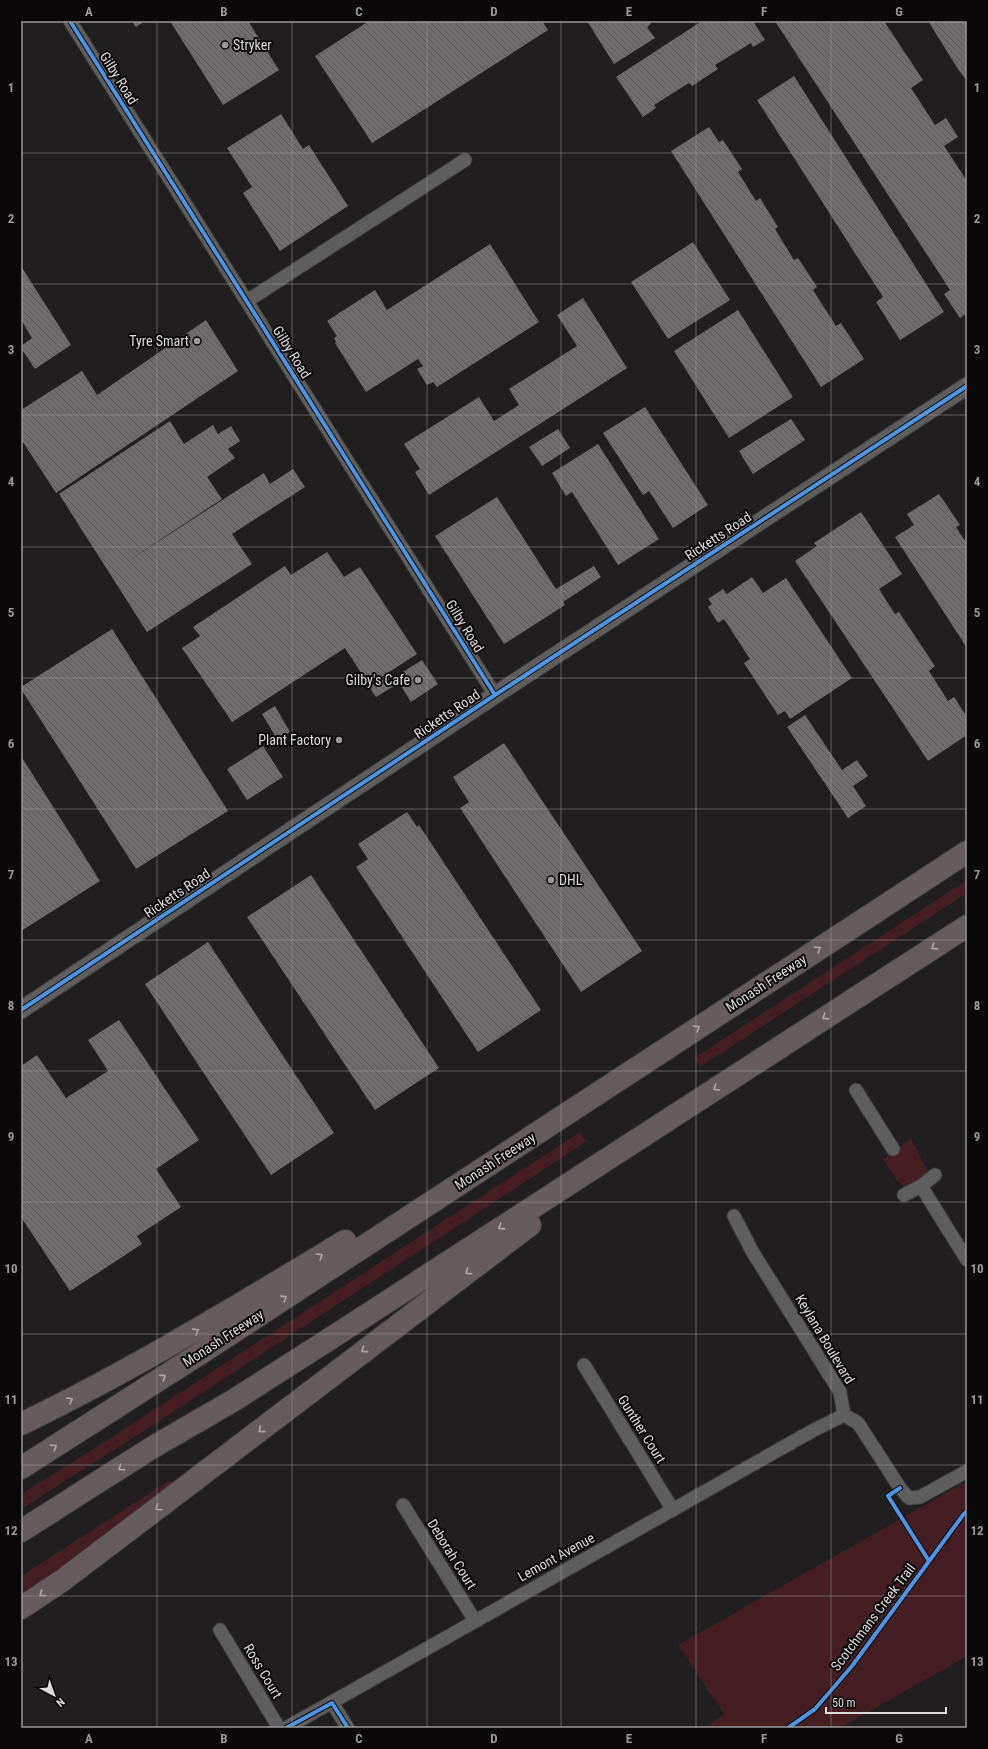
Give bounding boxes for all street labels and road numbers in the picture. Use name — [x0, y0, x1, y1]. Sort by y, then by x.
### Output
street label: Gilby Road — [97, 49, 141, 107]
street label: Gilby Road — [270, 323, 314, 381]
street label: Ricketts Road — [682, 509, 754, 563]
street label: Gilby Road — [443, 597, 487, 655]
street label: Ricketts Road — [411, 686, 483, 742]
street label: Ricketts Road — [141, 865, 213, 921]
street label: Monash Freeway — [723, 951, 809, 1015]
street label: Monash Freeway — [452, 1129, 538, 1193]
street label: Keylana Boulevard — [792, 1292, 858, 1386]
street label: Monash Freeway — [180, 1306, 266, 1370]
street label: Gunther Court — [615, 1392, 669, 1466]
street label: Deborah Court — [424, 1516, 480, 1592]
street label: Lemont Avenue — [515, 1529, 598, 1585]
street label: Scotchmans Creek Trail — [827, 1560, 919, 1674]
street label: Ross Court — [240, 1641, 286, 1701]

